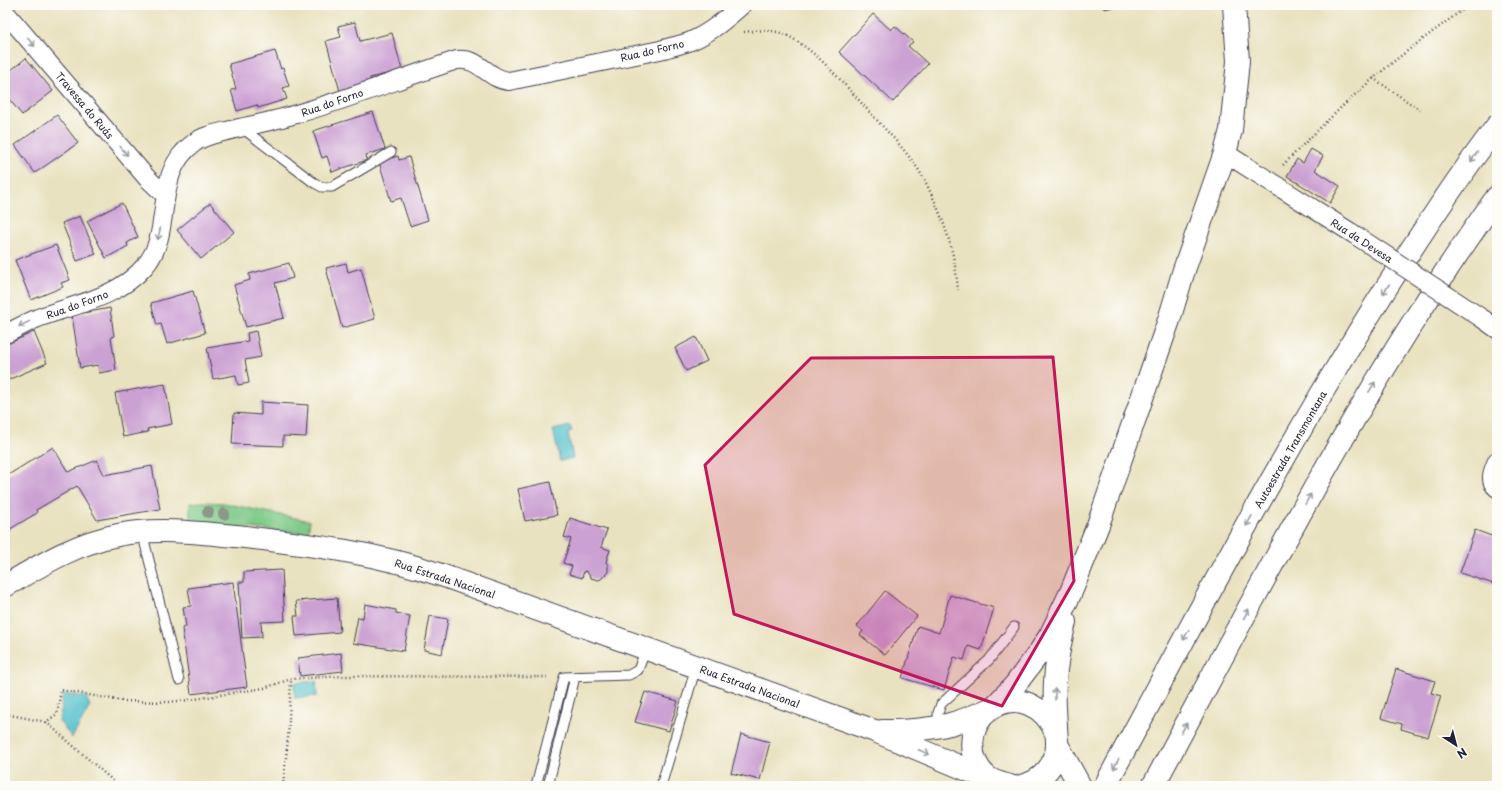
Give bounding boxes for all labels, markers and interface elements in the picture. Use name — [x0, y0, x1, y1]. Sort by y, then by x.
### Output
street label: Rua do Forno — [619, 35, 686, 65]
one-way arrow — [26, 37, 35, 47]
street label: Travessa do Ruás — [52, 68, 118, 142]
street label: Rua do Forno — [299, 84, 365, 120]
one-way arrow — [120, 146, 129, 157]
one-way arrow — [1470, 151, 1478, 162]
street label: Rua da Devesa — [1328, 214, 1397, 266]
one-way arrow — [155, 227, 163, 240]
one-way arrow — [1382, 283, 1390, 294]
street label: Rua do Forno — [44, 286, 110, 322]
one-way arrow — [18, 321, 30, 329]
one-way arrow — [1369, 381, 1377, 393]
street label: Autoestrada Transmontana — [1250, 387, 1330, 510]
one-way arrow — [1305, 494, 1312, 506]
one-way arrow — [1244, 515, 1252, 527]
street label: Rua Estrada Nacional — [393, 555, 498, 601]
one-way arrow — [1243, 608, 1250, 620]
one-way arrow — [1182, 629, 1190, 641]
street label: Rua Estrada Nacional — [698, 661, 802, 711]
one-way arrow — [1051, 688, 1059, 701]
one-way arrow — [1181, 722, 1188, 734]
north arrow — [1436, 725, 1476, 765]
text: N — [1453, 744, 1471, 763]
one-way arrow — [918, 748, 930, 756]
one-way arrow — [1112, 758, 1120, 770]

